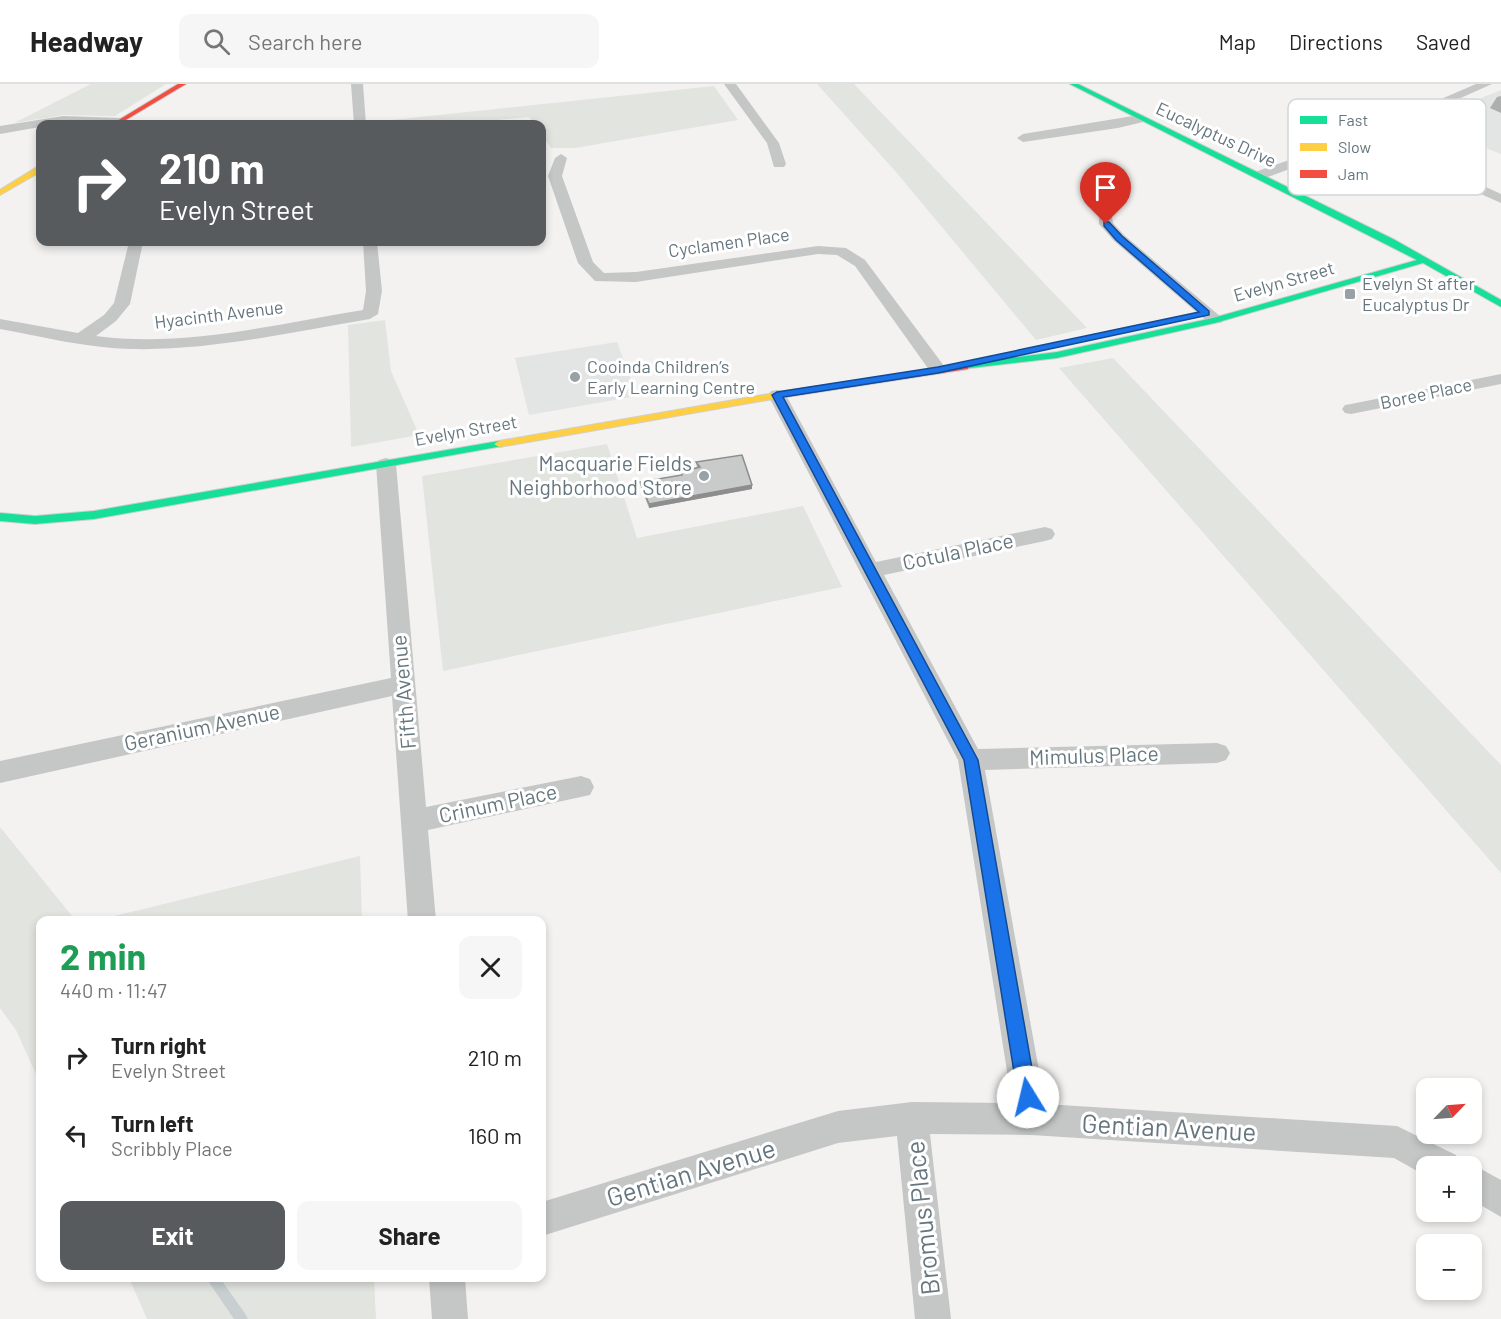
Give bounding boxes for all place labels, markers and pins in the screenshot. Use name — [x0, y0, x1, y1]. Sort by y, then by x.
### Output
pin — [1080, 162, 1131, 224]
place label: Evelyn St after Eucalyptus Dr — [1362, 272, 1476, 315]
marker: Evelyn St after Eucalyptus Dr — [1343, 287, 1357, 301]
place label: Cooinda Children’s Early Learning Centre — [587, 355, 755, 398]
marker: Cooinda Children’s Early Learning Centre — [568, 370, 582, 384]
place label: Macquarie Fields Neighborhood Store — [509, 450, 692, 499]
marker: Macquarie Fields Neighborhood Store — [697, 469, 711, 483]

